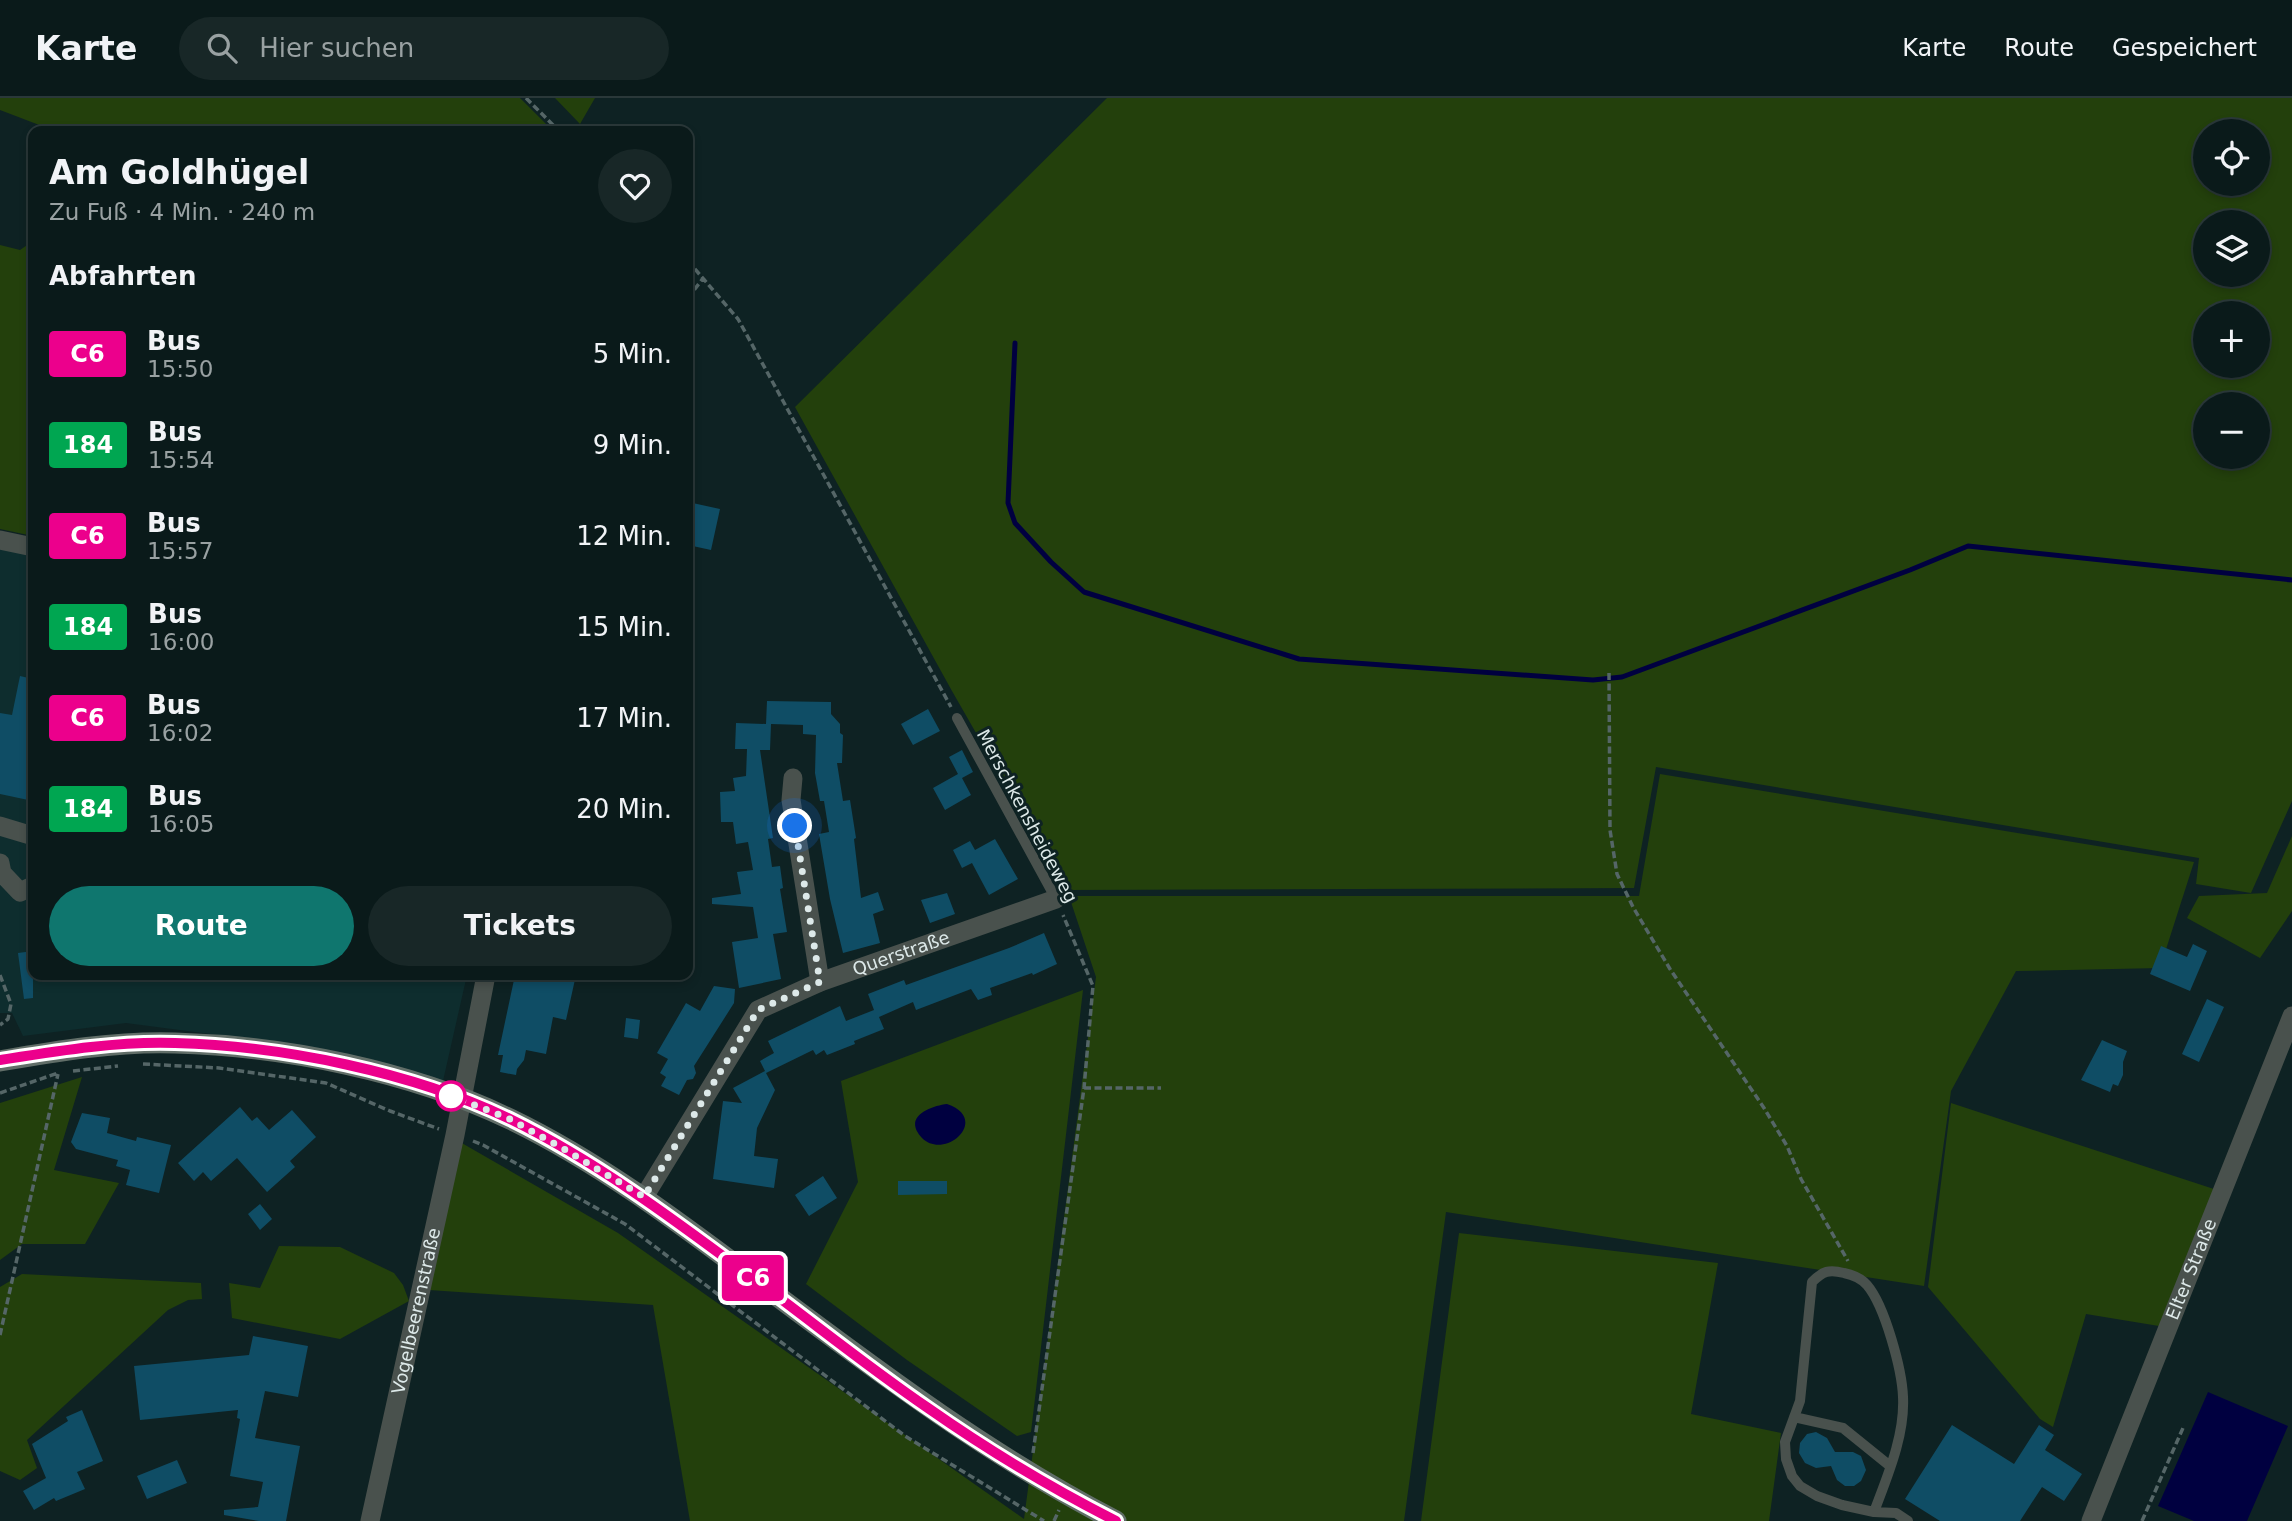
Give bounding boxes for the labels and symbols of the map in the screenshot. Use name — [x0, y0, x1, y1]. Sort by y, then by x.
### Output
street label: Merschkensheideweg — [973, 725, 1082, 906]
your location — [777, 808, 812, 843]
street label: Querstraße — [850, 926, 952, 980]
unlabelled marker — [436, 1081, 466, 1111]
street label: Elter Straße — [2161, 1215, 2220, 1323]
street label: Vogelbeerenstraße — [387, 1226, 444, 1396]
line badge: C6 — [722, 1255, 784, 1301]

